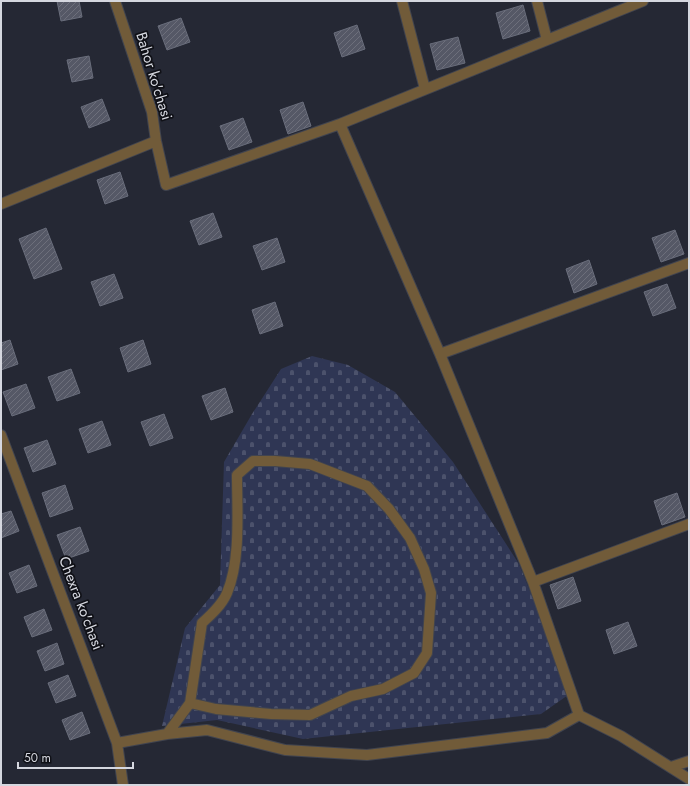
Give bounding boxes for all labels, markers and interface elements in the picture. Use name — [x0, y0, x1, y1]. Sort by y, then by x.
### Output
street label: Bahor ko'chasi — [130, 29, 178, 123]
street label: Chexra ko'chasi — [53, 553, 109, 653]
scale bar — [18, 744, 133, 770]
text: 50 m — [24, 749, 51, 767]

